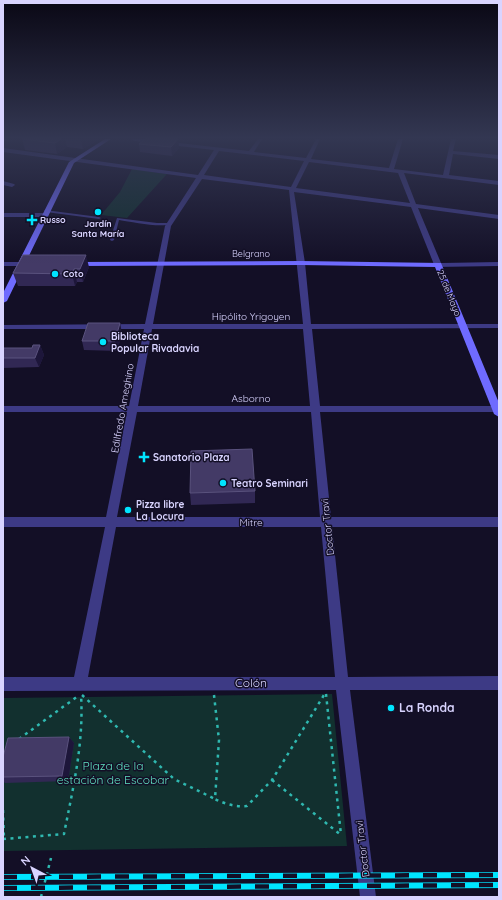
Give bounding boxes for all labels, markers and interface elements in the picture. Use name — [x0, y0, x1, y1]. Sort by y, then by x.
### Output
marker: Jardín Santa María — [93, 207, 103, 217]
place label: Russo — [40, 214, 66, 225]
marker: Russo — [27, 215, 37, 225]
place label: Jardín Santa María — [72, 218, 125, 239]
street label: Belgrano — [232, 248, 270, 259]
place label: Coto — [63, 268, 84, 279]
street label: 25 de Mayo — [435, 268, 464, 317]
marker: Coto — [50, 269, 60, 279]
street label: Hipólito Yrigoyen — [212, 310, 290, 323]
place label: Biblioteca Popular Rivadavia — [111, 330, 199, 355]
marker: Biblioteca Popular Rivadavia — [98, 337, 108, 347]
street label: Edilfredo Ameghino — [108, 362, 137, 454]
street label: Asborno — [232, 392, 270, 405]
marker: Sanatorio Plaza — [138, 451, 150, 463]
place label: Sanatorio Plaza — [153, 451, 230, 464]
place label: Teatro Seminari — [231, 477, 308, 490]
marker: Teatro Seminari — [218, 478, 228, 488]
place label: Pizza libre La Locura — [136, 498, 185, 523]
street label: Doctor Travi — [318, 498, 337, 556]
marker: Pizza libre La Locura — [123, 505, 133, 515]
street label: Mitre — [239, 516, 263, 529]
street label: Colón — [235, 675, 267, 690]
place label: La Ronda — [399, 700, 455, 715]
marker: La Ronda — [386, 703, 396, 713]
park label: Plaza de la estación de Escobar — [57, 758, 170, 787]
street label: Doctor Travi — [353, 820, 372, 878]
north arrow — [12, 848, 52, 888]
text: N — [18, 853, 33, 868]

